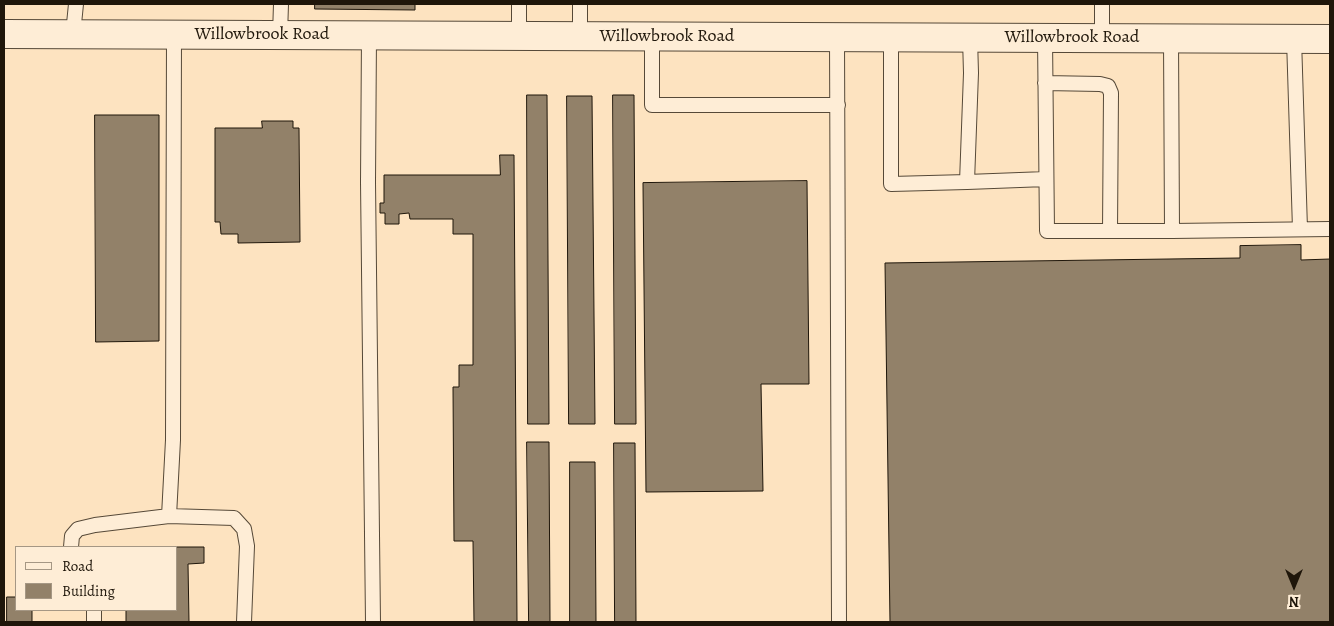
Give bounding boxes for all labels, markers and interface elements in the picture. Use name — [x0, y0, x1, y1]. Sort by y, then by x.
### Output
street label: Willowbrook Road — [194, 24, 330, 46]
street label: Willowbrook Road — [599, 26, 735, 48]
street label: Willowbrook Road — [1004, 27, 1140, 49]
legend — [15, 546, 178, 611]
text: Road — [62, 556, 93, 576]
north arrow — [1269, 561, 1319, 611]
text: Building — [62, 581, 115, 601]
text: N — [1289, 592, 1299, 611]

